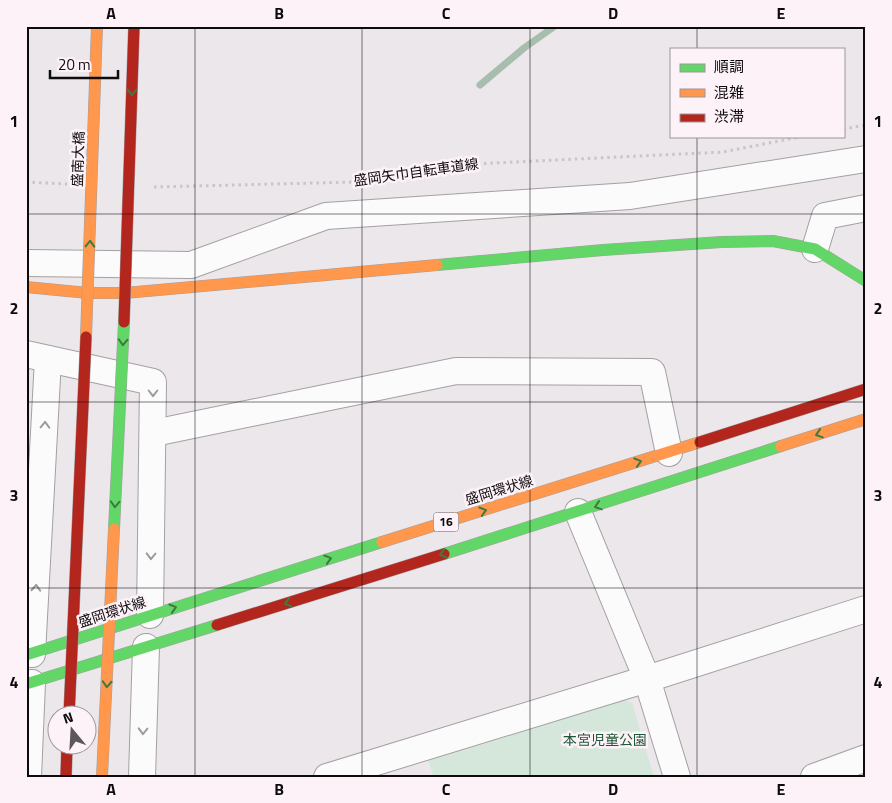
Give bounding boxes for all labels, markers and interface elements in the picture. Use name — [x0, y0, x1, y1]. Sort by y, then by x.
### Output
text: A — [106, 1, 116, 25]
text: B — [274, 1, 284, 25]
text: C — [442, 1, 451, 25]
text: D — [608, 1, 618, 25]
text: E — [777, 1, 786, 25]
scale bar — [50, 48, 118, 80]
legend — [670, 48, 844, 138]
text: 20 m — [58, 53, 91, 76]
text: 順調 — [714, 55, 744, 78]
text: 混雑 — [714, 81, 744, 104]
one-way arrow — [127, 89, 137, 97]
text: 渋滞 — [714, 105, 744, 128]
text: 1 — [10, 109, 18, 133]
text: 1 — [874, 109, 882, 133]
street label: 盛南大橋 — [66, 131, 89, 187]
street label: 盛岡矢巾自転車道線 — [352, 152, 480, 191]
one-way arrow — [84, 240, 95, 248]
text: 2 — [10, 296, 18, 320]
text: 2 — [874, 296, 882, 320]
one-way arrow — [118, 338, 129, 346]
one-way arrow — [148, 390, 158, 398]
one-way arrow — [40, 421, 51, 429]
one-way arrow — [816, 428, 824, 438]
one-way arrow — [633, 458, 641, 468]
street label: 盛岡環状線 — [462, 469, 535, 510]
text: 3 — [10, 483, 18, 507]
text: 3 — [874, 483, 882, 507]
one-way arrow — [110, 500, 121, 508]
one-way arrow — [595, 500, 603, 510]
one-way arrow — [478, 507, 486, 517]
road number: 16 — [434, 512, 458, 532]
one-way arrow — [440, 549, 448, 559]
one-way arrow — [146, 552, 157, 560]
one-way arrow — [323, 555, 331, 565]
one-way arrow — [31, 583, 42, 591]
street label: 盛岡環状線 — [75, 591, 148, 632]
one-way arrow — [284, 597, 293, 607]
one-way arrow — [168, 604, 176, 614]
text: 4 — [10, 670, 19, 694]
text: 4 — [874, 670, 883, 694]
one-way arrow — [101, 680, 112, 688]
north arrow — [48, 706, 98, 756]
text: N — [60, 706, 76, 729]
one-way arrow — [138, 727, 148, 735]
park label: 本宮児童公園 — [563, 729, 647, 750]
text: A — [106, 777, 116, 801]
text: B — [274, 777, 284, 801]
text: C — [442, 777, 451, 801]
text: D — [608, 777, 618, 801]
text: E — [777, 777, 786, 801]

